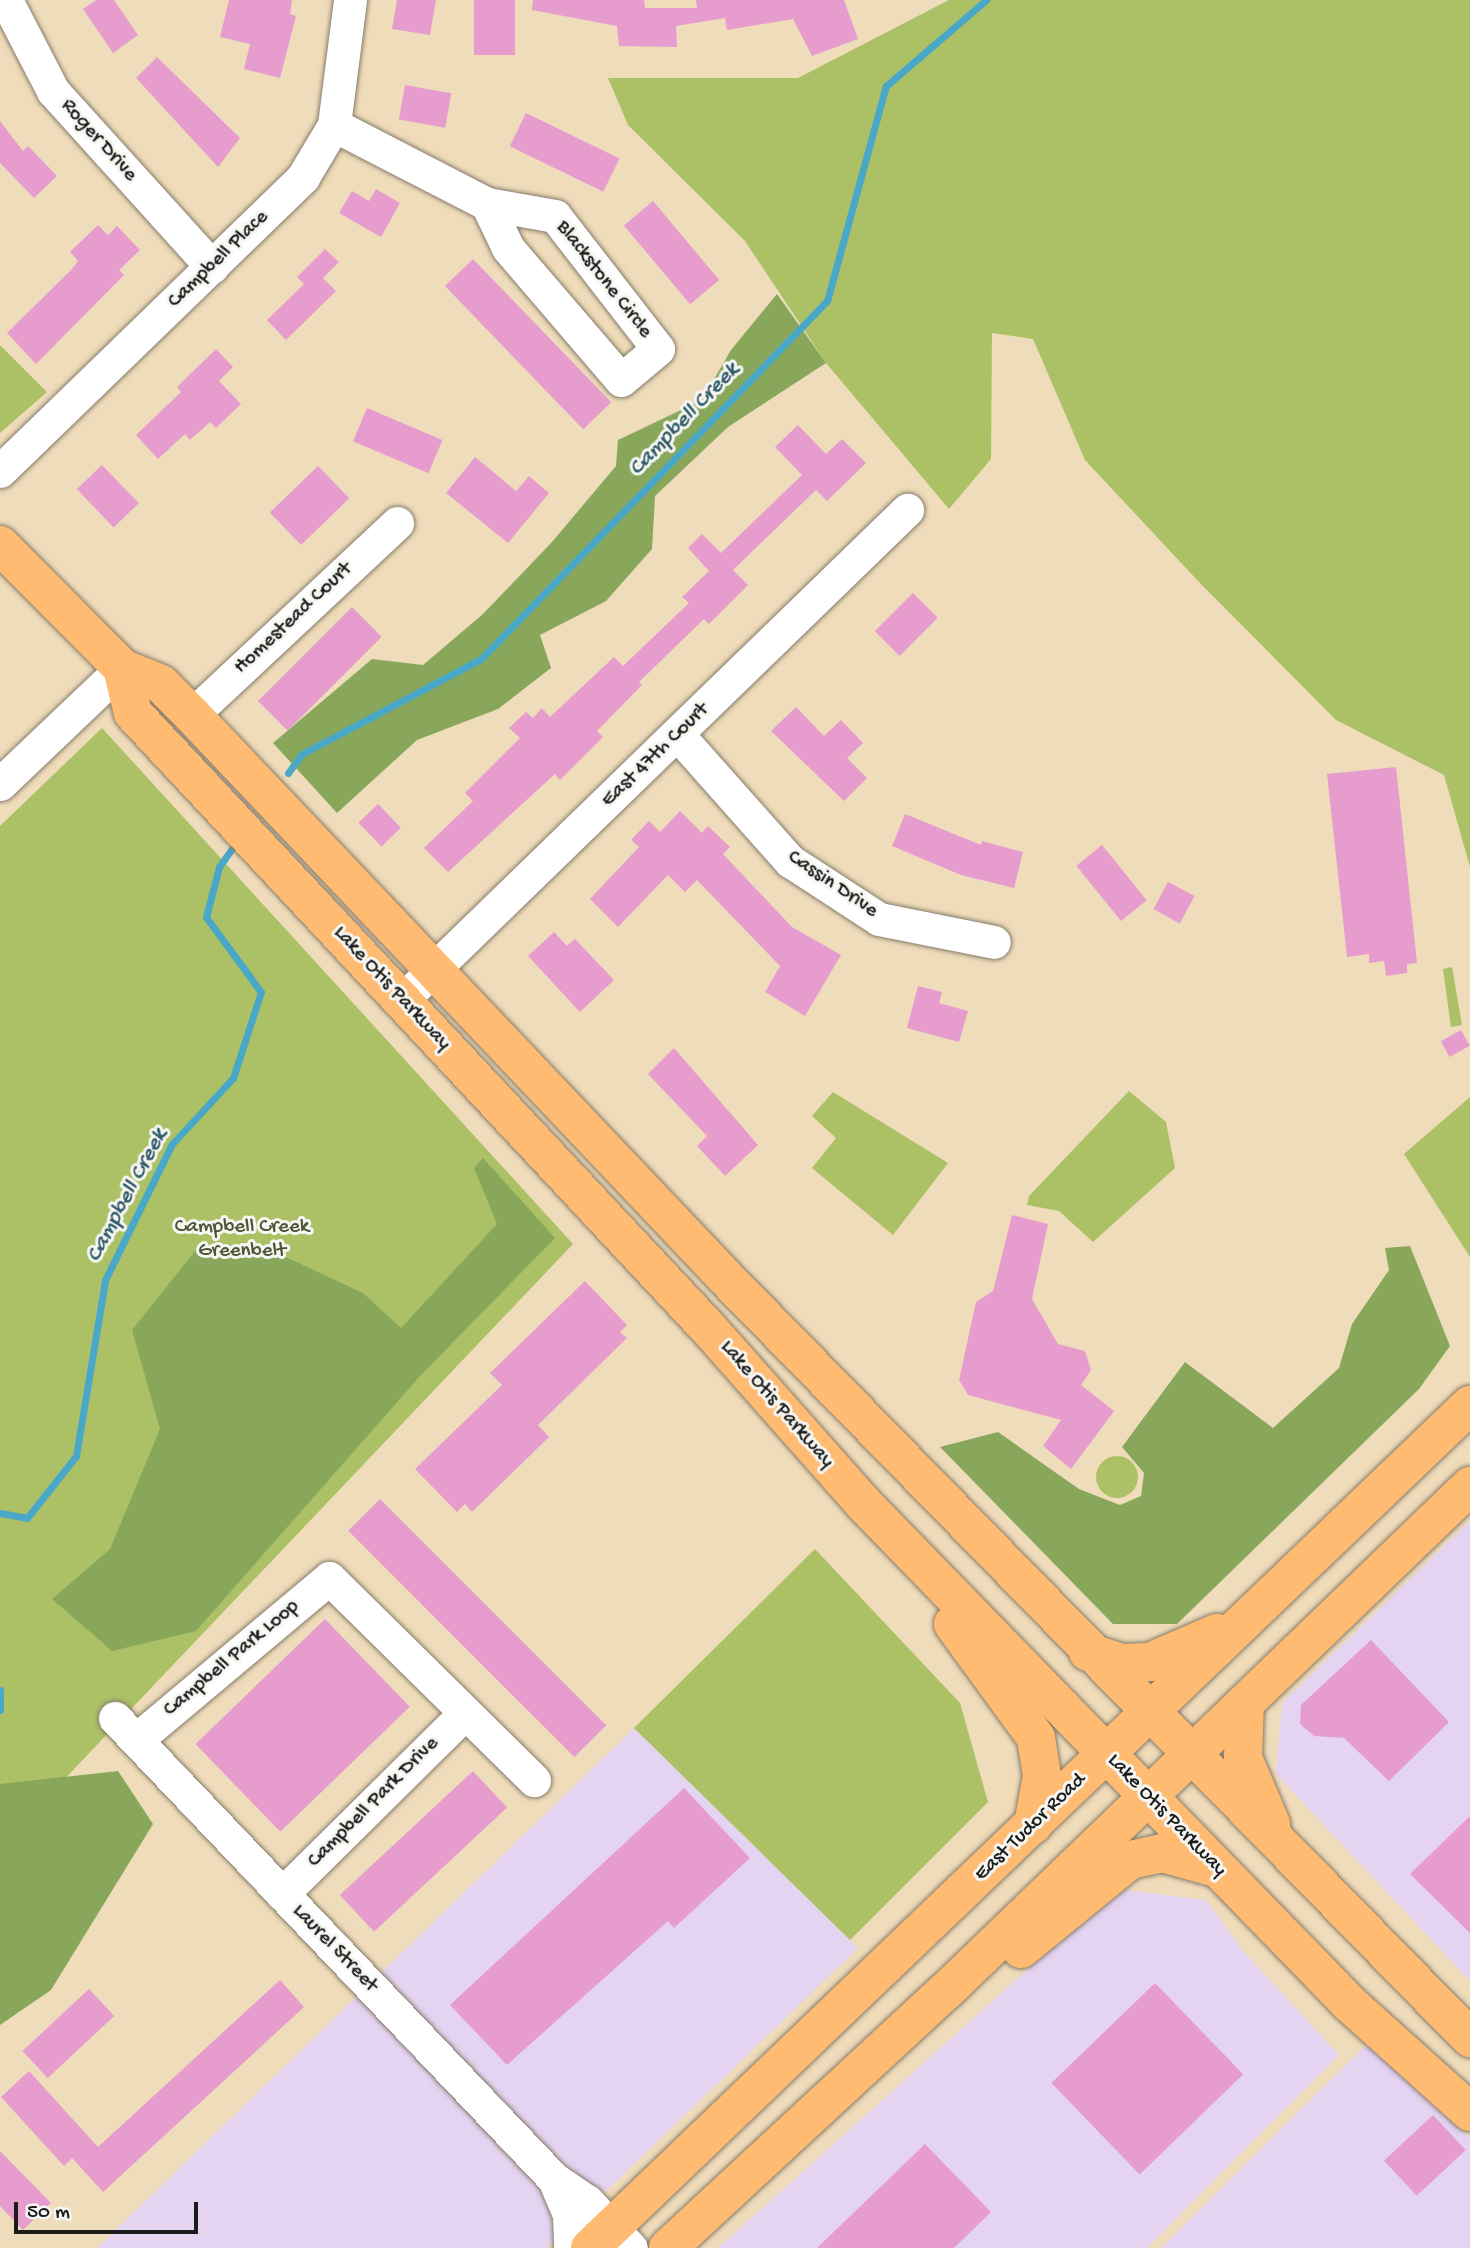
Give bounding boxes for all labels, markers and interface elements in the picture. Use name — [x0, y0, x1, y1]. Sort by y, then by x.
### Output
street label: Roger Drive — [54, 94, 142, 188]
street label: Campbell Place — [163, 206, 275, 314]
street label: Blackstone Circle — [549, 216, 657, 344]
water label: Campbell Creek — [624, 358, 746, 482]
street label: Homestead Court — [230, 558, 358, 680]
street label: East 47th Court — [597, 698, 715, 814]
street label: Cassin Drive — [782, 846, 882, 924]
street label: Lake Otis Parkway — [327, 921, 455, 1057]
water label: Campbell Creek — [81, 1125, 175, 1267]
park label: Campbell Creek Greenbelt — [175, 1215, 309, 1265]
street label: Lake Otis Parkway — [714, 1336, 838, 1474]
street label: Campbell Park Loop — [159, 1595, 305, 1723]
street label: Campbell Park Drive — [303, 1732, 445, 1874]
street label: Lake Otis Parkway — [1101, 1749, 1231, 1883]
street label: East Tudor Road — [970, 1768, 1092, 1888]
street label: Laurel Street — [286, 1900, 382, 1998]
scale bar — [18, 2188, 201, 2232]
text: 50 m — [27, 2201, 70, 2226]

